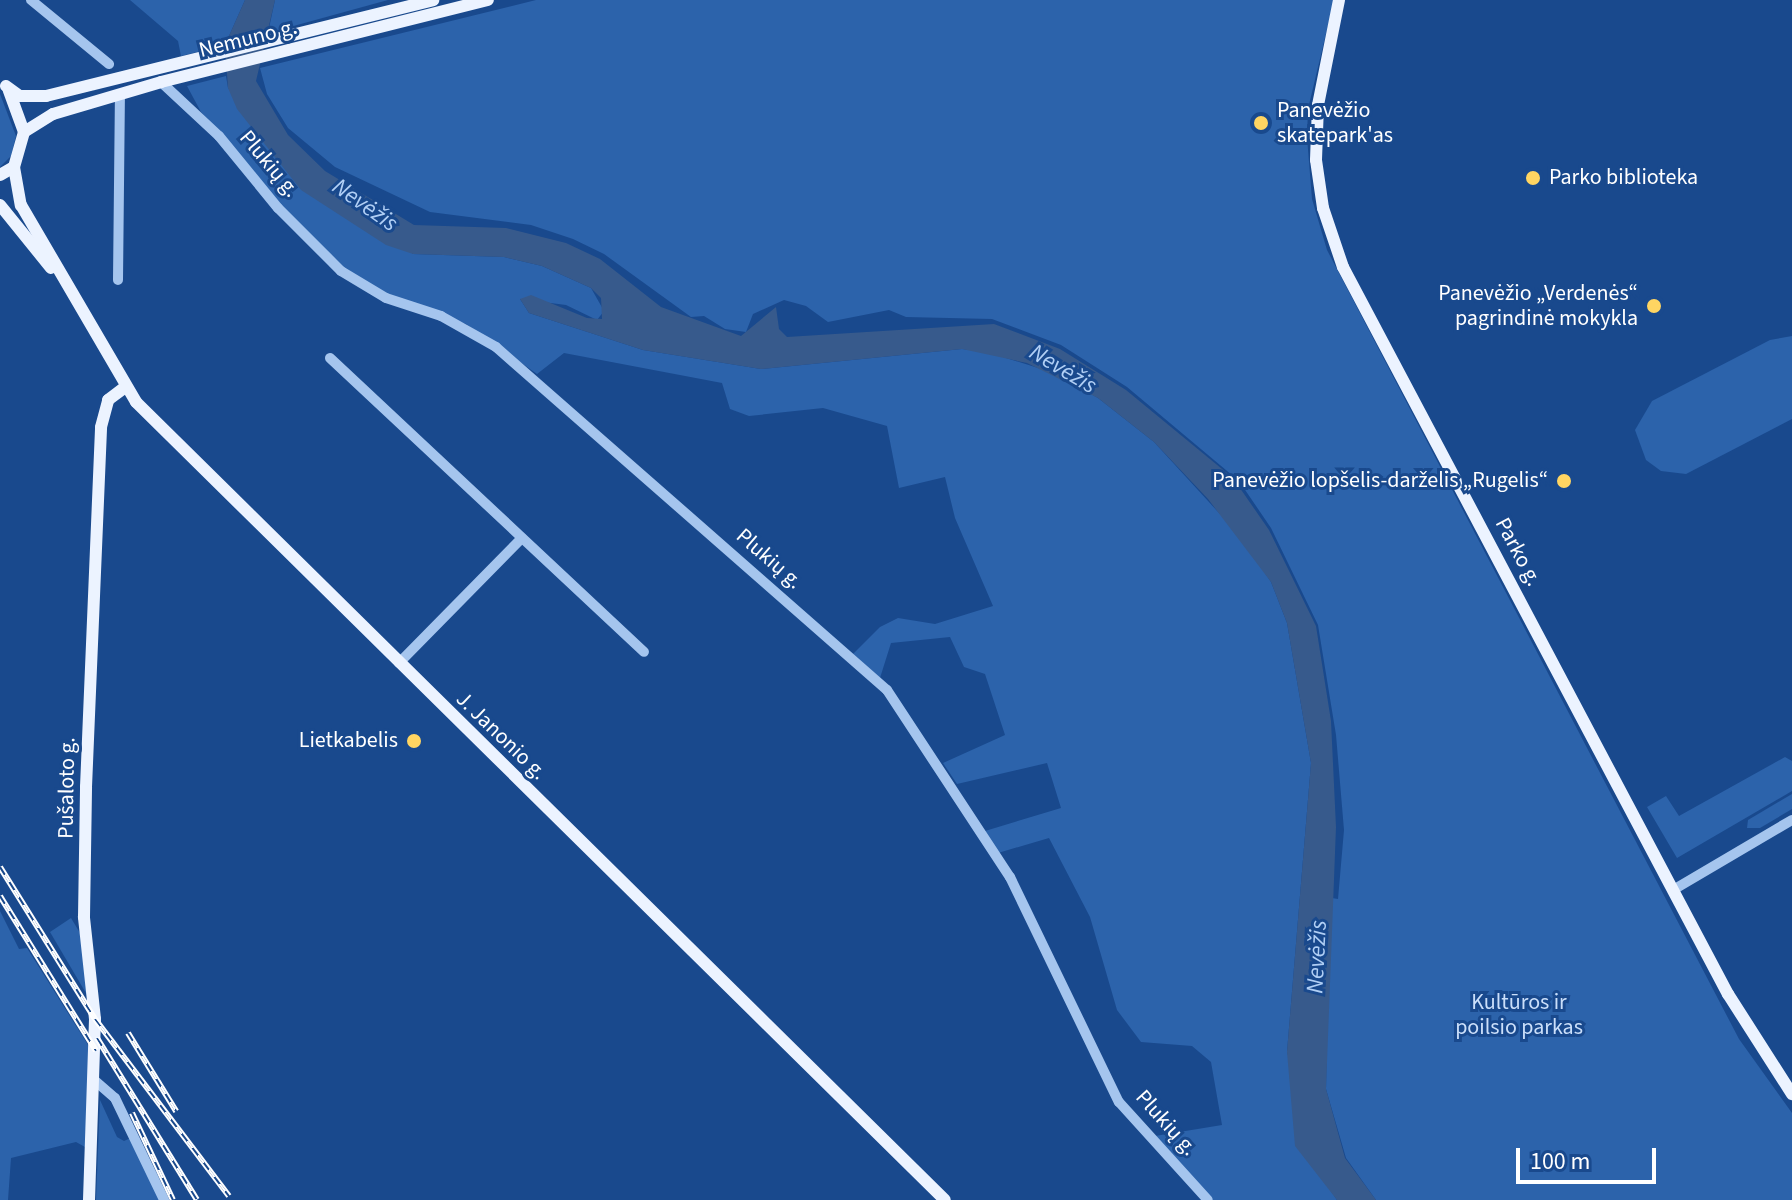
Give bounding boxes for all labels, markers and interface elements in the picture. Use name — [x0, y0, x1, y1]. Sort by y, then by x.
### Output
street label: Nemuno g. — [196, 14, 300, 64]
place label: Panevėžio skatepark'as — [1277, 97, 1393, 148]
marker: Panevėžio skatepark'as — [1252, 114, 1270, 132]
street label: Plukių g. — [233, 125, 305, 203]
place label: Parko biblioteka — [1549, 165, 1698, 191]
marker: Parko biblioteka — [1524, 169, 1542, 187]
water label: Nevėžis — [327, 172, 403, 238]
place label: Panevėžio „Verdenės“ pagrindinė mokykla — [1438, 280, 1638, 332]
marker: Panevėžio „Verdenės“ pagrindinė mokykla — [1645, 297, 1663, 315]
water label: Nevėžis — [1024, 338, 1102, 400]
place label: Panevėžio lopšelis-darželis „Rugelis“ — [1212, 468, 1548, 494]
marker: Panevėžio lopšelis-darželis „Rugelis“ — [1555, 472, 1573, 490]
street label: Parko g. — [1489, 513, 1547, 591]
street label: Plukių g. — [730, 523, 808, 595]
street label: J. Janonio g. — [450, 686, 552, 786]
place label: Lietkabelis — [299, 728, 398, 754]
marker: Lietkabelis — [405, 732, 423, 750]
street label: Pušaloto g. — [53, 737, 81, 839]
water label: Nevėžis — [1301, 920, 1333, 994]
park label: Kultūros ir poilsio parkas — [1455, 989, 1583, 1040]
street label: Plukių g. — [1130, 1085, 1202, 1161]
scale bar — [1520, 1132, 1660, 1182]
text: 100 m — [1530, 1144, 1590, 1179]

